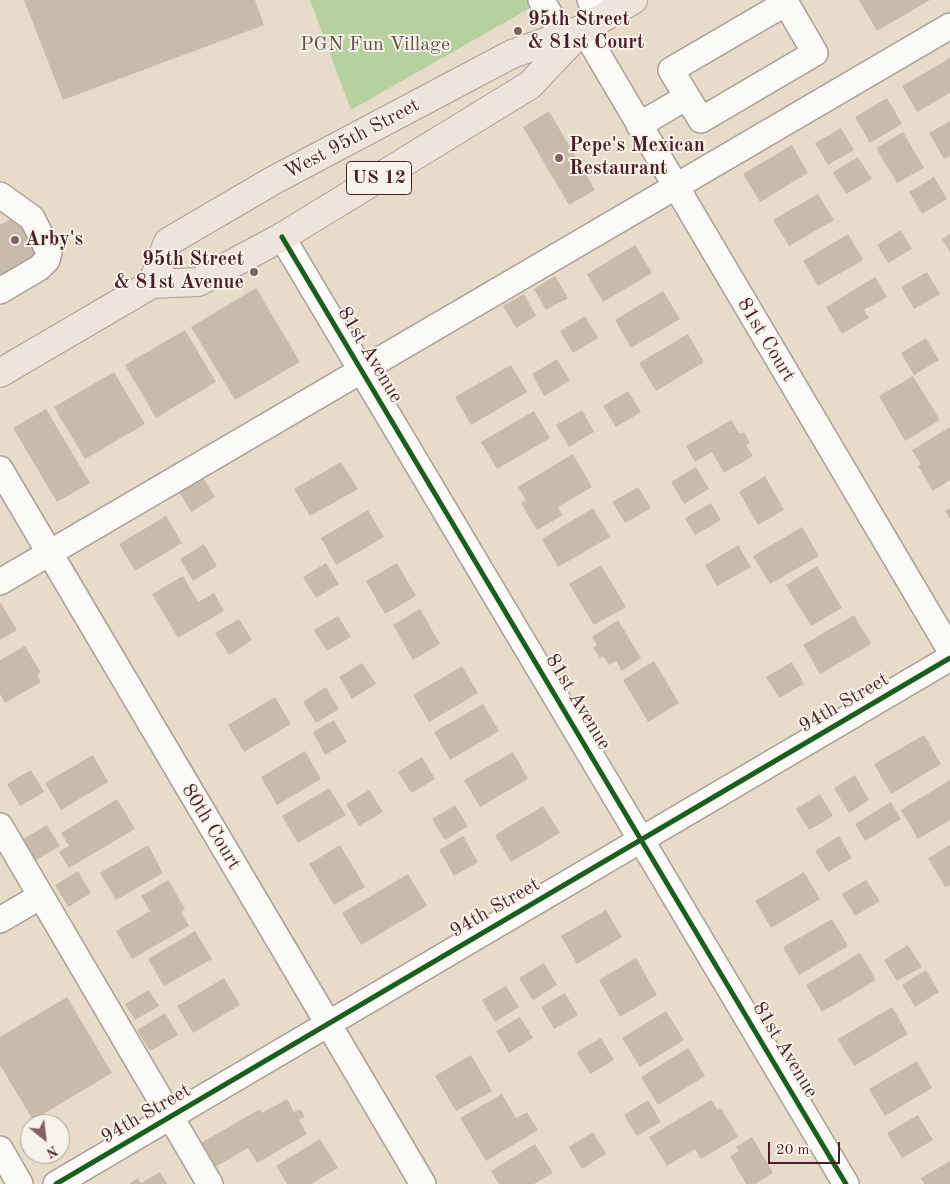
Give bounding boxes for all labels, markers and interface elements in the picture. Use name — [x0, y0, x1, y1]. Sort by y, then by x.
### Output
place label: 95th Street & 81st Court — [528, 8, 644, 55]
marker: 95th Street & 81st Court — [512, 25, 524, 37]
park label: PGN Fun Village — [300, 33, 450, 57]
street label: West 95th Street — [280, 93, 424, 185]
place label: Pepe's Mexican Restaurant — [569, 134, 705, 181]
marker: Pepe's Mexican Restaurant — [553, 152, 565, 164]
road number: US 12 — [346, 162, 412, 194]
place label: Arby's — [25, 228, 83, 252]
marker: Arby's — [9, 234, 21, 246]
place label: 95th Street & 81st Avenue — [114, 248, 244, 295]
marker: 95th Street & 81st Avenue — [248, 266, 260, 278]
street label: 81st Court — [732, 294, 800, 386]
street label: 81st Avenue — [332, 303, 408, 407]
street label: 81st Avenue — [540, 650, 616, 754]
street label: 94th Street — [795, 668, 893, 738]
street label: 80th Court — [176, 780, 246, 874]
street label: 94th Street — [446, 873, 544, 943]
street label: 81st Avenue — [747, 998, 823, 1102]
street label: 94th Street — [97, 1079, 195, 1149]
north arrow — [20, 1114, 70, 1164]
scale bar — [770, 1132, 842, 1164]
text: N — [44, 1143, 60, 1160]
text: 20 m — [776, 1143, 810, 1158]

